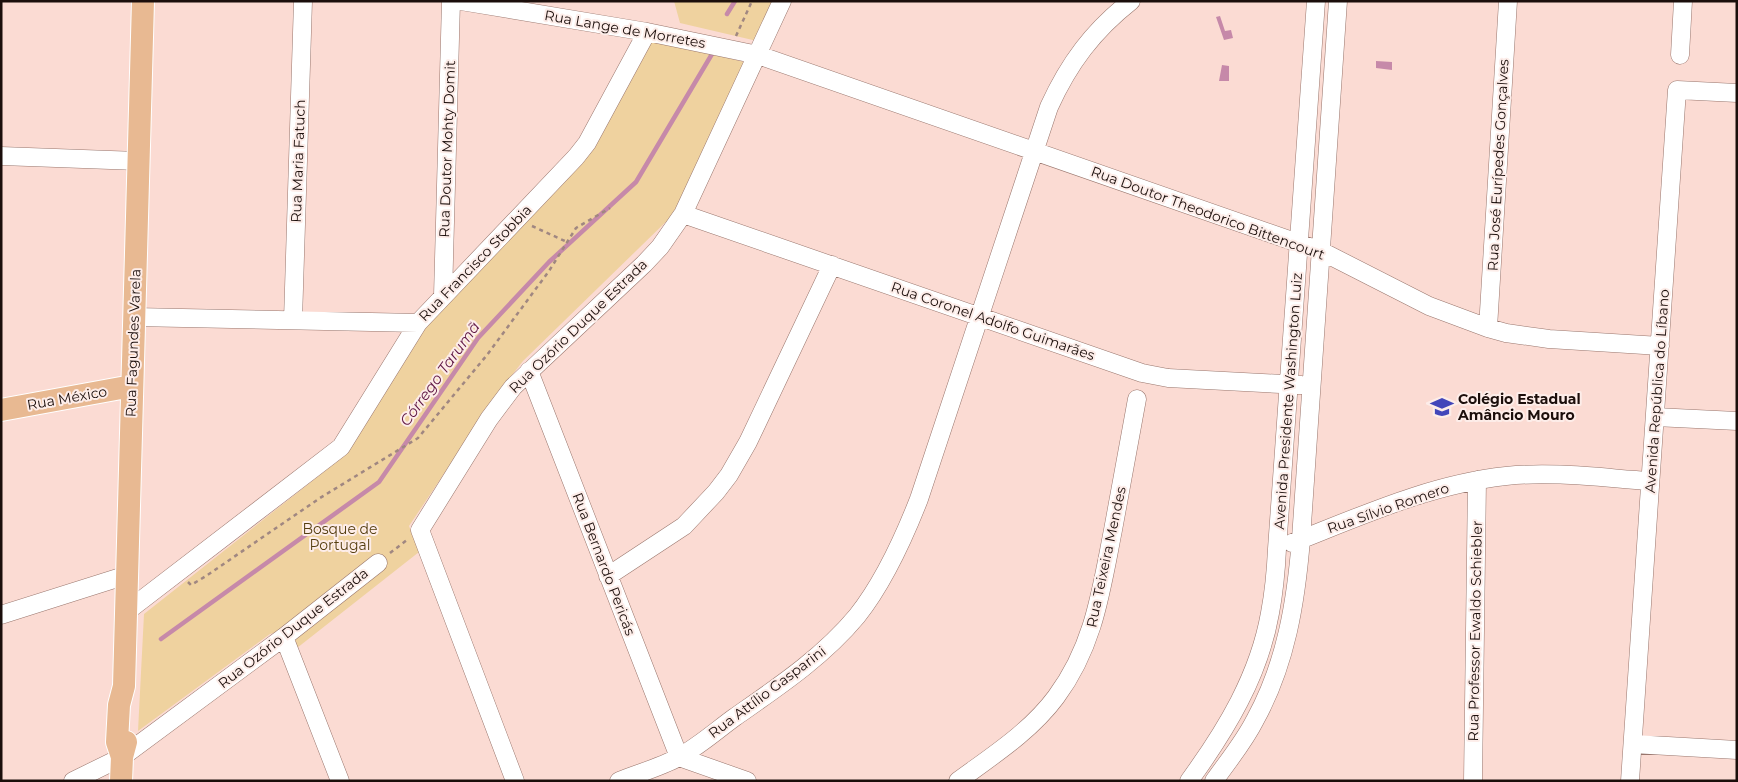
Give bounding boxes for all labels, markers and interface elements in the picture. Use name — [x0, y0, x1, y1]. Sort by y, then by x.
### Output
street label: Rua Lange de Morretes — [543, 6, 707, 52]
street label: Rua José Eurípedes Gonçalves — [1483, 58, 1513, 271]
street label: Rua Doutor Mohty Domit — [435, 60, 459, 238]
street label: Rua Maria Fatuch — [287, 99, 309, 223]
street label: Rua Doutor Theodorico Bittencourt — [1089, 162, 1328, 264]
street label: Rua Francisco Stobbia — [415, 201, 535, 325]
street label: Rua Ozório Duque Estrada — [505, 255, 651, 397]
street label: Rua Fagundes Varela — [121, 269, 145, 417]
street label: Avenida Presidente Washington Luiz — [1270, 272, 1306, 530]
street label: Rua Coronel Adolfo Guimarães — [889, 278, 1097, 364]
street label: Avenida República do Líbano — [1641, 288, 1673, 494]
water label: Córrego Tarumã — [395, 318, 484, 430]
street label: Rua México — [26, 382, 109, 414]
place label: Colégio Estadual Amâncio Mouro — [1457, 390, 1581, 424]
school or university icon: Colégio Estadual Amâncio Mouro — [1429, 394, 1455, 420]
street label: Rua Sílvio Romero — [1325, 479, 1452, 537]
street label: Rua Teixeira Mendes — [1082, 485, 1130, 629]
street label: Rua Bernardo Pericás — [568, 490, 640, 638]
park label: Bosque de Portugal — [302, 520, 378, 554]
street label: Rua Professor Ewaldo Schiebler — [1464, 520, 1486, 742]
street label: Rua Ozório Duque Estrada — [214, 564, 372, 692]
street label: Rua Attílio Gasparini — [705, 642, 829, 742]

